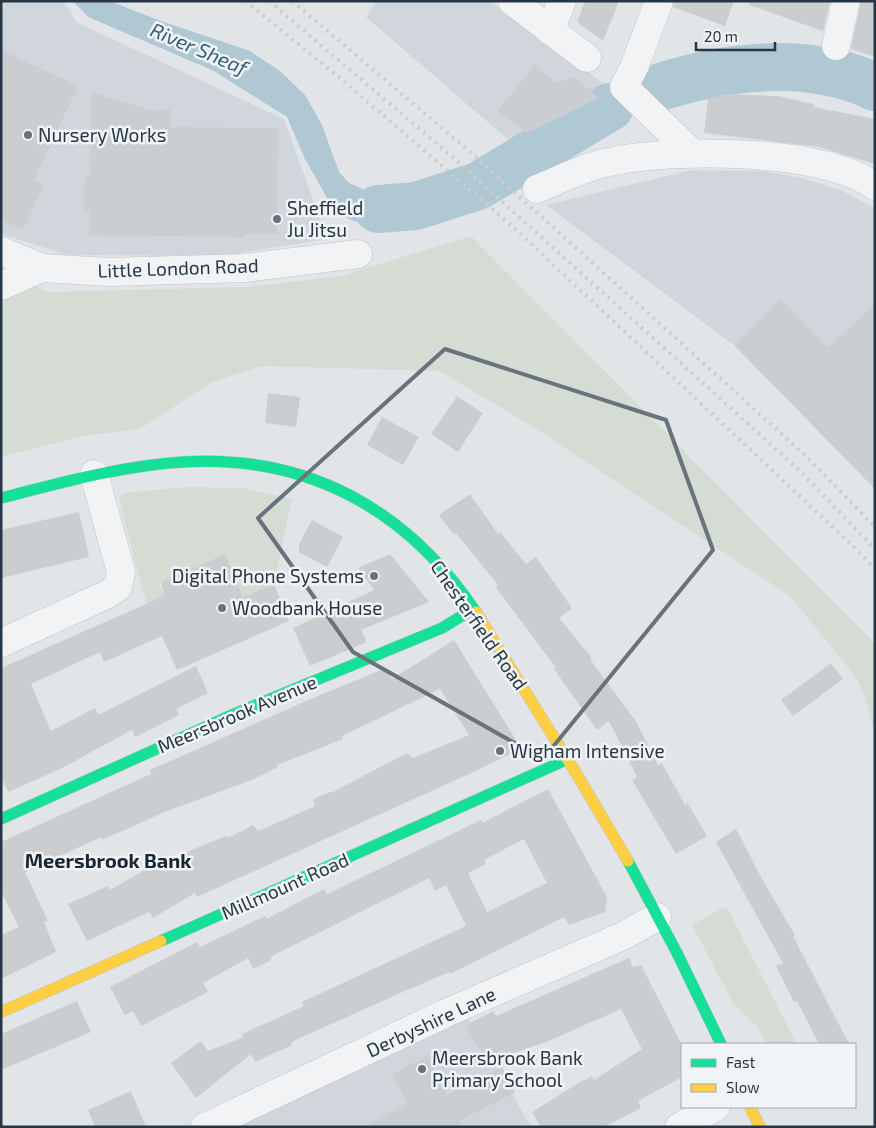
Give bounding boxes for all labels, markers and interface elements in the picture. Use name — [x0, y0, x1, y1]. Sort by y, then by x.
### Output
water label: River Sheaf — [147, 17, 253, 80]
scale bar — [696, 20, 775, 52]
text: 20 m — [704, 27, 738, 45]
place label: Nursery Works — [38, 123, 166, 146]
marker: Nursery Works — [22, 129, 34, 141]
place label: Sheffield Ju Jitsu — [287, 196, 363, 241]
marker: Sheffield Ju Jitsu — [271, 213, 283, 225]
street label: Little London Road — [97, 253, 259, 282]
street label: Chesterfield Road — [426, 555, 533, 694]
place label: Digital Phone Systems — [172, 564, 364, 587]
marker: Digital Phone Systems — [368, 570, 380, 582]
place label: Woodbank House — [232, 596, 382, 619]
marker: Woodbank House — [216, 602, 228, 614]
street label: Meersbrook Avenue — [154, 670, 320, 758]
place label: Wigham Intensive — [510, 739, 665, 762]
marker: Wigham Intensive — [494, 745, 506, 757]
street label: Millmount Road — [217, 847, 352, 924]
district label: Meersbrook Bank — [25, 848, 192, 872]
street label: Derbyshire Lane — [363, 982, 499, 1062]
legend — [681, 1043, 856, 1108]
place label: Meersbrook Bank Primary School — [432, 1046, 583, 1091]
text: Fast — [726, 1053, 756, 1071]
marker: Meersbrook Bank Primary School — [416, 1063, 428, 1075]
text: Slow — [726, 1078, 760, 1096]

